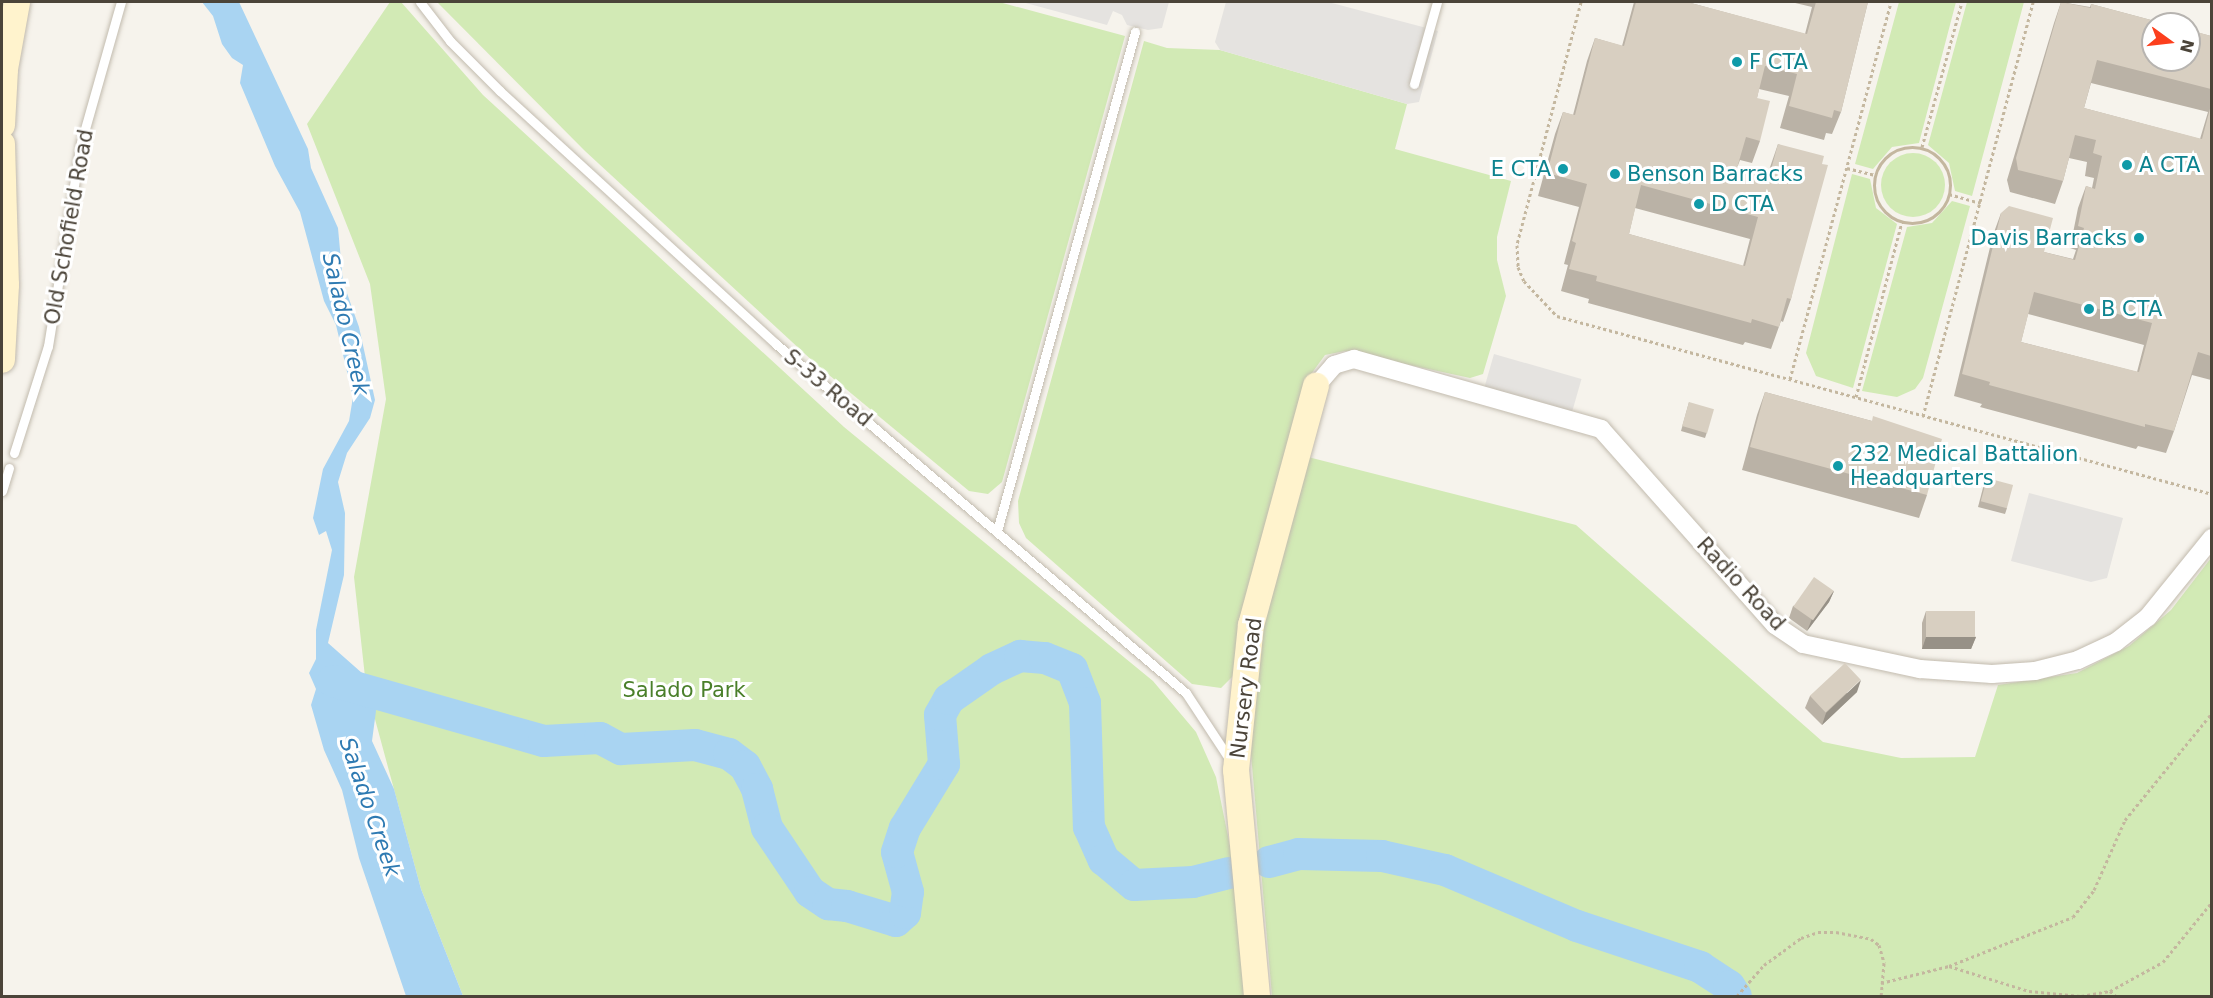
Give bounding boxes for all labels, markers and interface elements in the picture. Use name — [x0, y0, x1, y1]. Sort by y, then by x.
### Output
north arrow — [2141, 12, 2201, 72]
text: N — [2176, 37, 2198, 55]
place label: F CTA — [1749, 49, 1808, 75]
marker: F CTA — [1730, 55, 1744, 69]
street label: Old Schofield Road — [39, 127, 99, 327]
place label: A CTA — [2139, 152, 2200, 178]
place label: E CTA — [1491, 156, 1551, 182]
marker: A CTA — [2120, 158, 2134, 172]
place label: Benson Barracks — [1627, 161, 1803, 187]
marker: E CTA — [1556, 162, 1570, 176]
marker: Benson Barracks — [1608, 167, 1622, 181]
place label: D CTA — [1711, 191, 1774, 217]
marker: D CTA — [1692, 197, 1706, 211]
place label: Davis Barracks — [1970, 225, 2127, 251]
marker: Davis Barracks — [2132, 231, 2146, 245]
water label: Salado Creek — [317, 250, 375, 398]
place label: B CTA — [2101, 296, 2162, 322]
marker: B CTA — [2082, 302, 2096, 316]
street label: S-33 Road — [779, 344, 877, 432]
place label: 232 Medical Battalion Headquarters — [1850, 441, 2078, 491]
marker: 232 Medical Battalion Headquarters — [1831, 459, 1845, 473]
street label: Radio Road — [1691, 532, 1791, 636]
street label: Nursery Road — [1225, 616, 1267, 760]
park label: Salado Park — [622, 677, 746, 703]
water label: Salado Creek — [334, 734, 406, 880]

